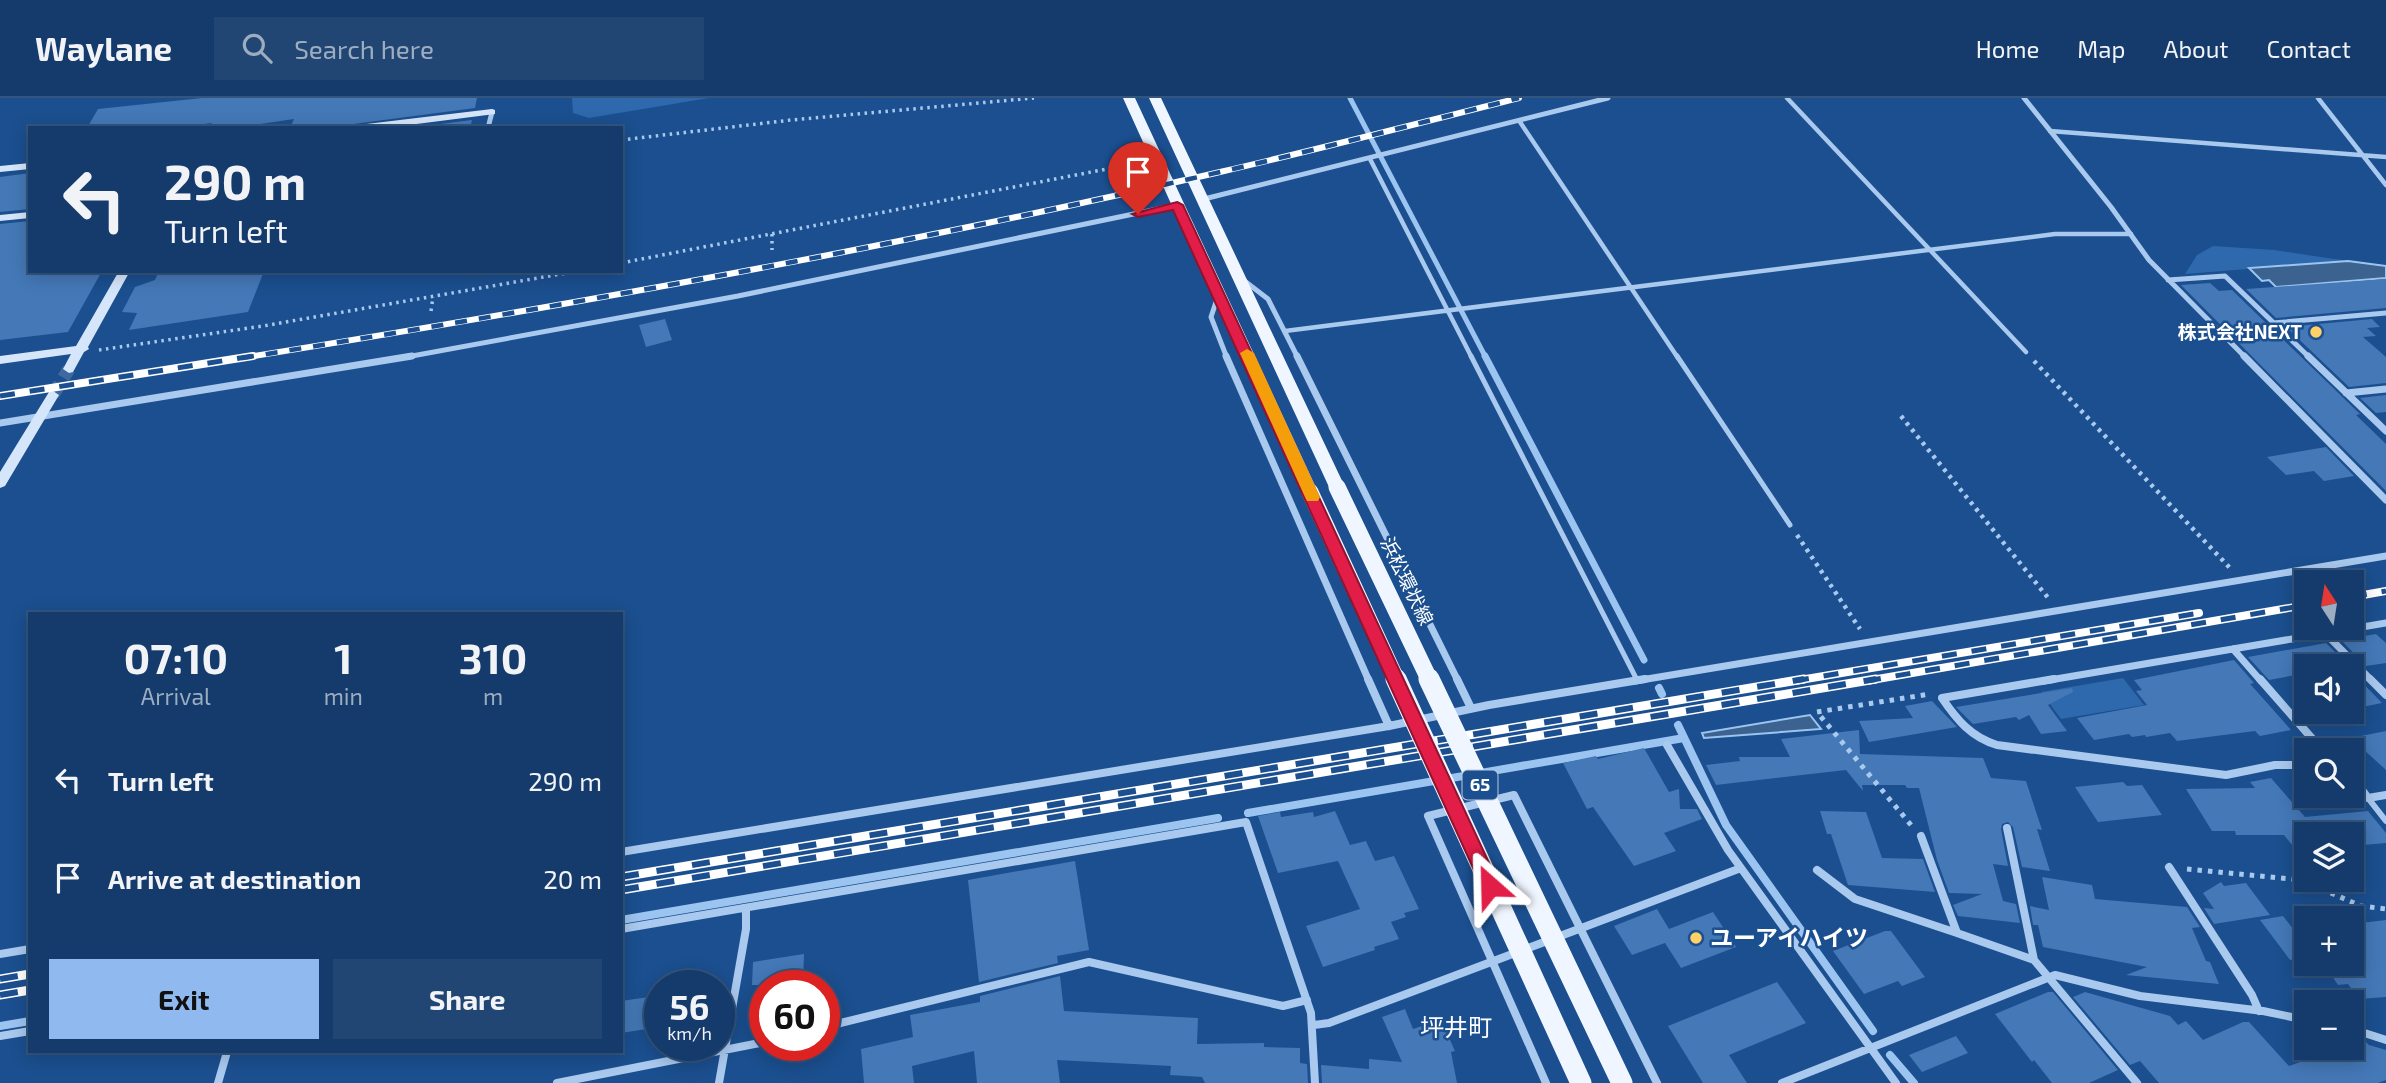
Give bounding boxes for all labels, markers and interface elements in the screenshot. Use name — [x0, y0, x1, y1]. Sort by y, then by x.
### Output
search box — [214, 17, 704, 80]
text: Waylane — [35, 28, 172, 68]
icon: search — [238, 29, 276, 67]
text: Search here — [294, 33, 434, 64]
text: Home — [1976, 34, 2039, 63]
text: Map — [2077, 34, 2125, 63]
text: About — [2163, 34, 2229, 63]
text: Contact — [2267, 34, 2351, 63]
pin — [1108, 142, 1168, 214]
text: 290 m — [164, 151, 306, 210]
icon: arrive — [1119, 153, 1157, 191]
icon: left — [49, 154, 140, 245]
text: Turn left — [164, 211, 288, 249]
place label: 株式会社NEXT — [2178, 320, 2303, 343]
marker: 株式会社NEXT — [2308, 324, 2324, 340]
street label: 浜松環状線 — [1376, 533, 1439, 629]
north arrow — [2294, 570, 2364, 640]
map controls — [2294, 570, 2364, 1060]
text: 07:10 — [124, 632, 228, 682]
text: 1 — [334, 632, 352, 682]
text: 310 — [459, 632, 527, 682]
button: sound — [2294, 654, 2364, 724]
text: Arrival — [141, 682, 211, 710]
text: min — [324, 682, 363, 710]
text: m — [483, 682, 503, 710]
button: search — [2294, 738, 2364, 808]
icon: left — [49, 761, 87, 799]
text: Turn left — [108, 765, 214, 796]
text: 290 m — [528, 765, 602, 796]
road number: 65 — [1462, 770, 1498, 800]
button: layers — [2294, 822, 2364, 892]
position arrow — [1453, 849, 1527, 923]
icon: arrive — [49, 859, 87, 897]
text: Arrive at destination — [108, 863, 361, 894]
text: 20 m — [543, 863, 602, 894]
button: + — [2294, 906, 2364, 976]
place label: ユーアイハイツ — [1710, 923, 1868, 951]
marker: ユーアイハイツ — [1688, 930, 1704, 946]
button: Exit — [49, 959, 319, 1039]
button: Share — [333, 959, 602, 1039]
speed limit sign: 60 — [749, 970, 840, 1061]
text: 56 — [670, 985, 709, 1027]
button: − — [2294, 990, 2364, 1060]
district label: 坪井町 — [1420, 1012, 1492, 1041]
text: km/h — [667, 1022, 712, 1044]

